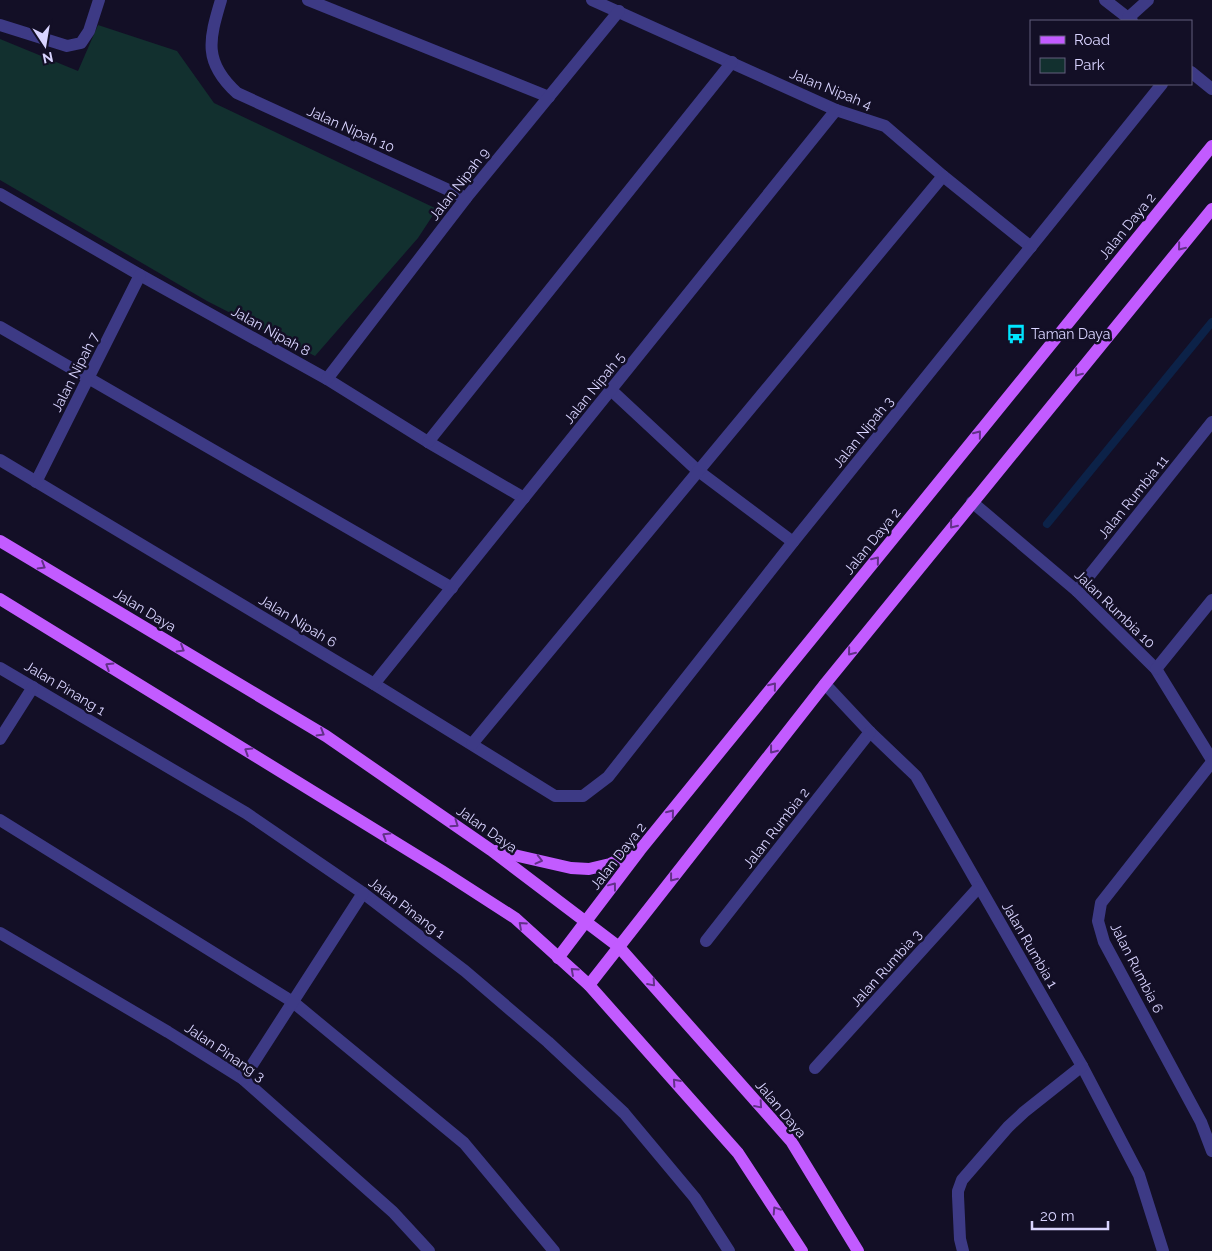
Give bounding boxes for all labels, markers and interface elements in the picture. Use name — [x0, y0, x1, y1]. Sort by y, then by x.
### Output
north arrow — [20, 20, 70, 70]
legend — [1030, 20, 1192, 85]
text: Road — [1074, 31, 1110, 49]
text: N — [41, 49, 55, 67]
text: Park — [1074, 56, 1105, 74]
street label: Jalan Nipah 4 — [788, 65, 875, 113]
street label: Jalan Nipah 10 — [305, 103, 397, 155]
street label: Jalan Nipah 9 — [426, 145, 492, 223]
street label: Jalan Daya 2 — [1095, 190, 1159, 262]
one-way arrow — [1179, 241, 1187, 250]
street label: Jalan Nipah 8 — [229, 303, 313, 359]
bus stop icon: Taman Daya — [1005, 323, 1027, 345]
place label: Taman Daya — [1031, 326, 1110, 342]
street label: Jalan Nipah 7 — [48, 329, 102, 414]
street label: Jalan Nipah 5 — [560, 349, 628, 427]
one-way arrow — [1075, 367, 1084, 376]
street label: Jalan Nipah 3 — [829, 393, 897, 471]
one-way arrow — [972, 431, 980, 440]
street label: Jalan Rumbia 11 — [1095, 452, 1171, 542]
street label: Jalan Daya 2 — [840, 505, 904, 577]
one-way arrow — [949, 520, 958, 529]
one-way arrow — [870, 557, 878, 566]
one-way arrow — [36, 560, 45, 570]
street label: Jalan Rumbia 10 — [1072, 567, 1158, 651]
street label: Jalan Daya — [111, 585, 179, 635]
street label: Jalan Nipah 6 — [256, 592, 340, 650]
one-way arrow — [176, 643, 185, 653]
one-way arrow — [848, 646, 856, 655]
street label: Jalan Pinang 1 — [22, 658, 108, 718]
one-way arrow — [106, 663, 115, 673]
one-way arrow — [768, 683, 776, 692]
one-way arrow — [315, 726, 324, 736]
one-way arrow — [770, 744, 779, 754]
one-way arrow — [244, 748, 253, 758]
street label: Jalan Rumbia 2 — [740, 785, 812, 871]
street label: Jalan Daya — [454, 802, 520, 856]
one-way arrow — [666, 809, 675, 818]
one-way arrow — [450, 818, 459, 828]
street label: Jalan Daya 2 — [587, 819, 649, 893]
one-way arrow — [383, 833, 392, 843]
one-way arrow — [535, 854, 544, 865]
one-way arrow — [670, 872, 679, 882]
street label: Jalan Pinang 1 — [366, 874, 448, 942]
one-way arrow — [608, 883, 616, 892]
street label: Jalan Rumbia 1 — [999, 899, 1061, 991]
street label: Jalan Rumbia 6 — [1107, 920, 1167, 1016]
one-way arrow — [519, 922, 528, 931]
street label: Jalan Rumbia 3 — [847, 926, 925, 1010]
one-way arrow — [570, 968, 579, 977]
one-way arrow — [646, 978, 655, 987]
street label: Jalan Pinang 3 — [182, 1019, 268, 1085]
street label: Jalan Daya — [752, 1077, 810, 1141]
one-way arrow — [673, 1079, 682, 1088]
one-way arrow — [753, 1100, 762, 1109]
scale bar — [1032, 1198, 1108, 1230]
one-way arrow — [772, 1206, 782, 1215]
text: 20 m — [1040, 1207, 1075, 1225]

